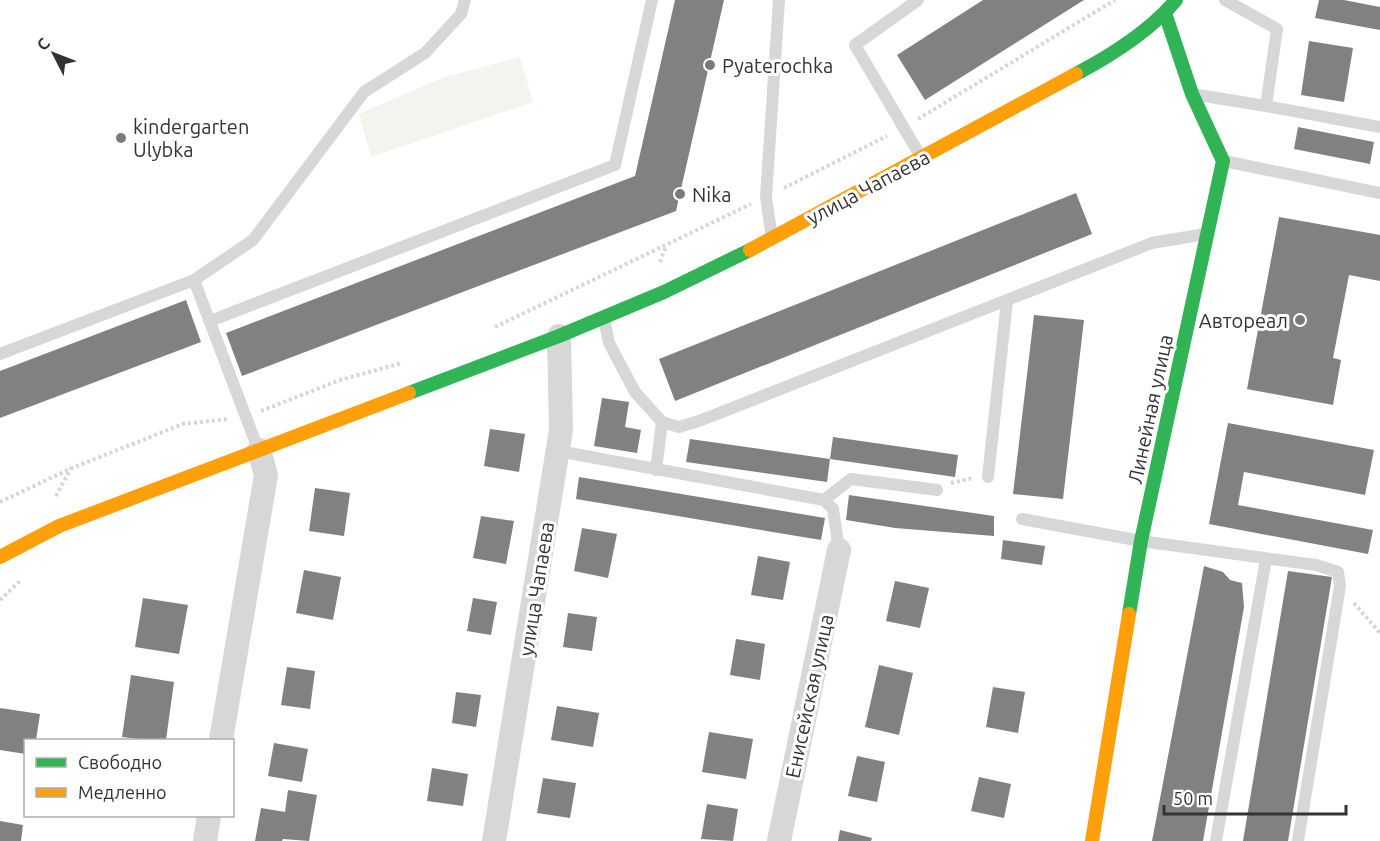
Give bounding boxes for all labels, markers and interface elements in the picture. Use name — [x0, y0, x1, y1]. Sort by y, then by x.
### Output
north arrow — [24, 24, 84, 84]
text: С — [33, 34, 53, 54]
place label: Pyaterochka — [722, 54, 833, 77]
marker: Pyaterochka — [703, 58, 717, 72]
place label: kindergarten Ulybka — [133, 115, 249, 161]
marker: kindergarten Ulybka — [114, 131, 128, 145]
street label: улица Чапаева — [803, 145, 933, 229]
place label: Nika — [692, 183, 732, 206]
marker: Nika — [673, 187, 687, 201]
place label: Автореал — [1199, 309, 1288, 332]
marker: Автореал — [1293, 313, 1307, 327]
street label: Линейная улица — [1123, 332, 1177, 486]
street label: улица Чапаева — [514, 520, 558, 658]
street label: Енисейская улица — [780, 612, 838, 780]
legend — [24, 739, 234, 817]
text: Свободно — [78, 752, 162, 772]
scale bar — [1164, 778, 1346, 816]
text: Медленно — [78, 782, 167, 802]
text: 50 m — [1173, 788, 1213, 808]

